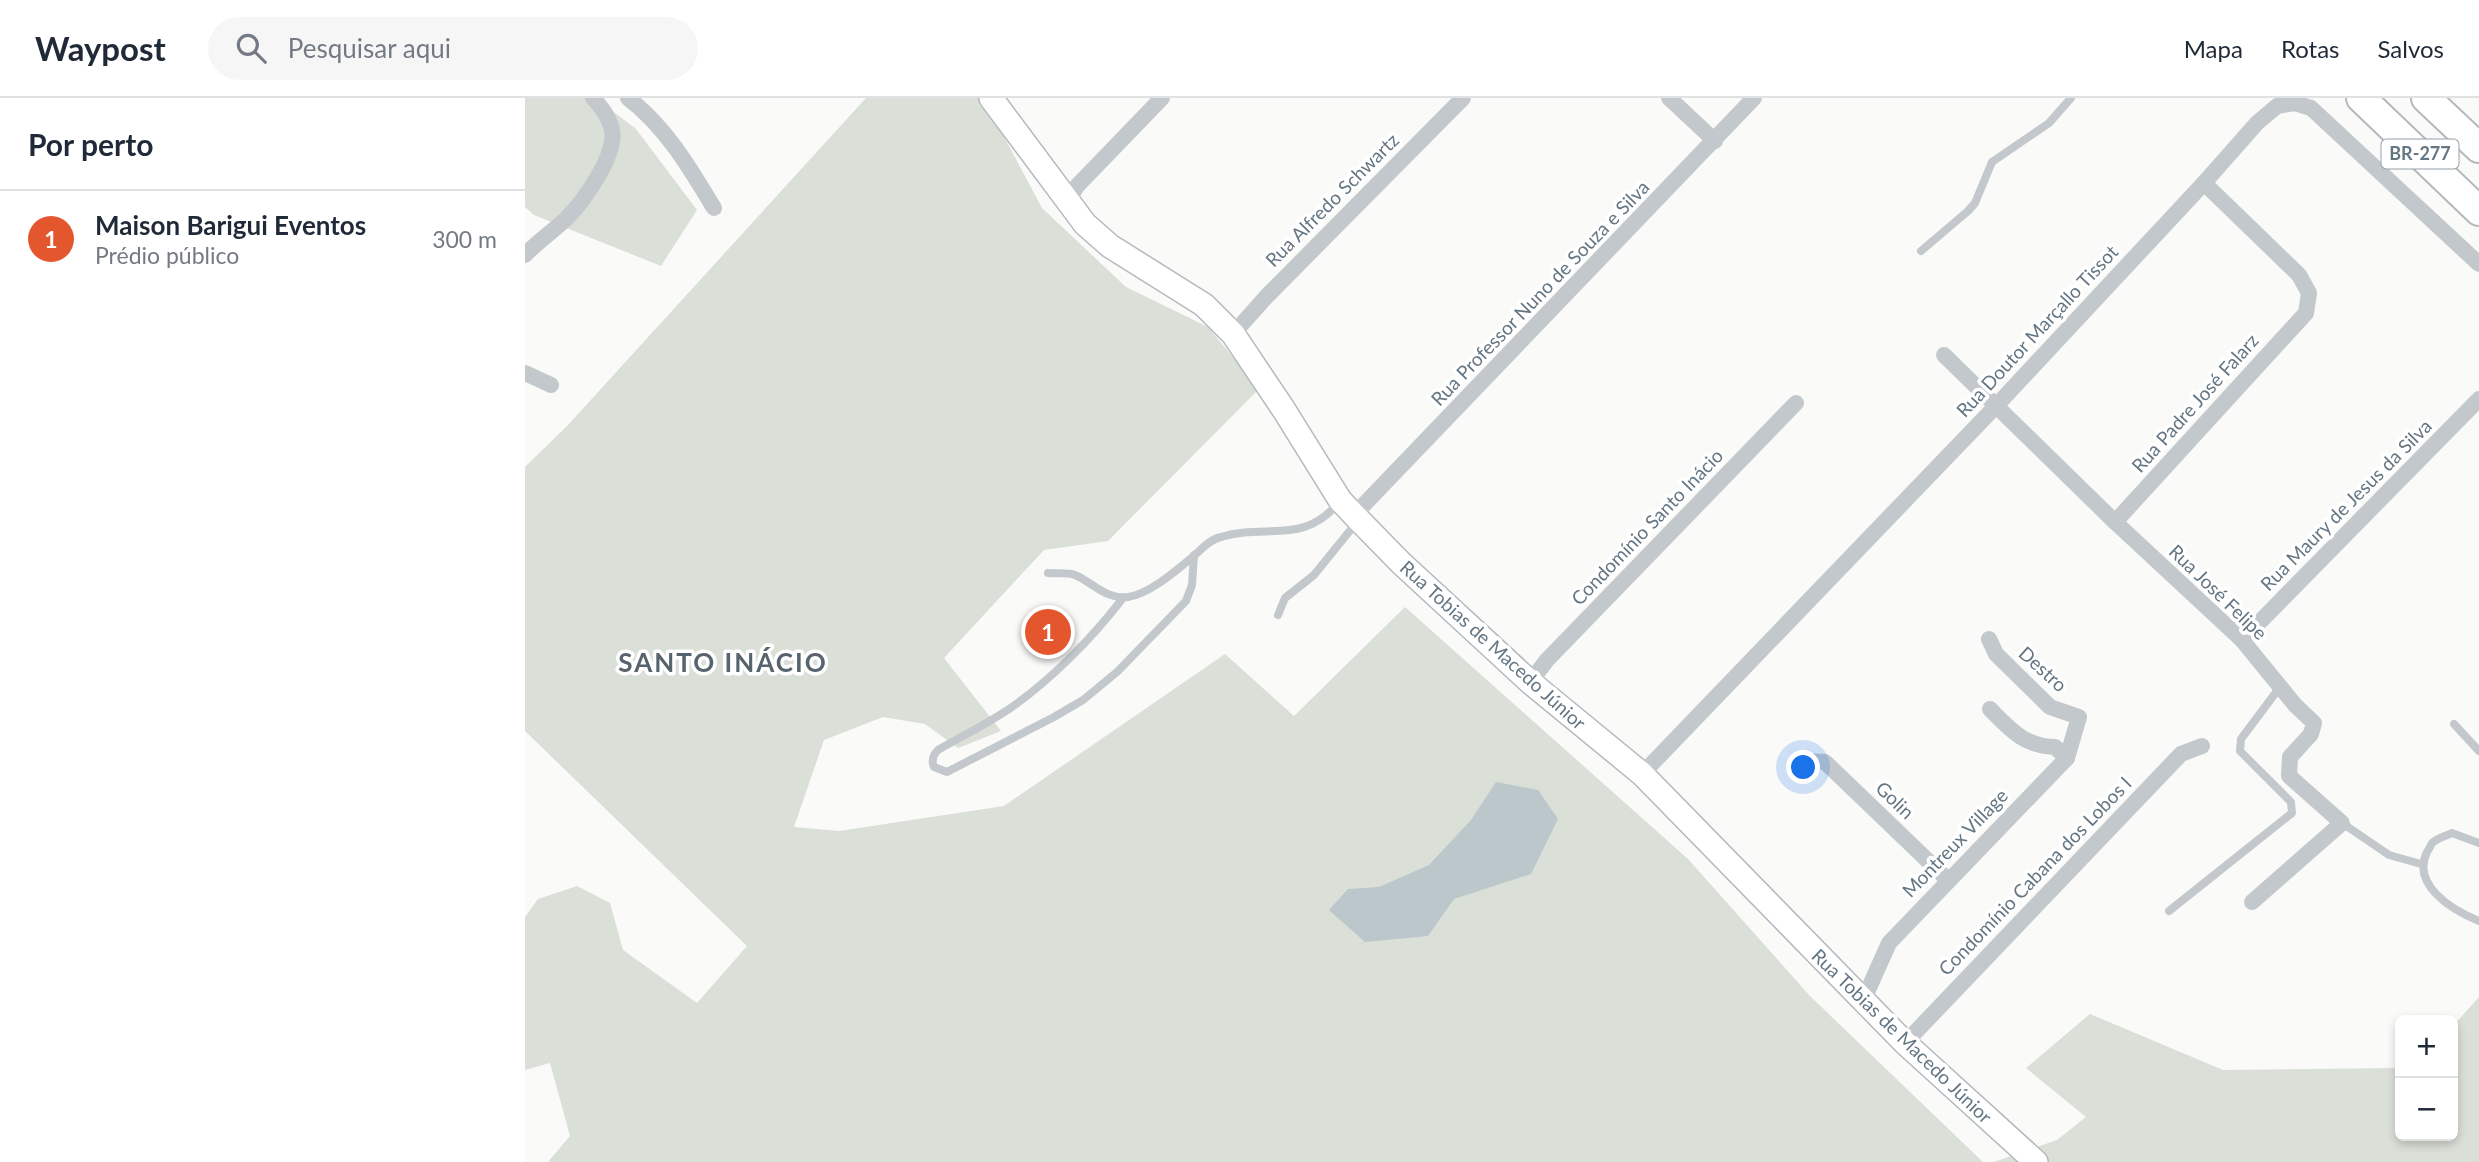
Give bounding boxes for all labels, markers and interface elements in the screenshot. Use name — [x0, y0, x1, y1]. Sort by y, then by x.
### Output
search box — [208, 17, 698, 80]
text: Waypost — [35, 28, 166, 68]
icon: search — [232, 29, 270, 67]
text: Pesquisar aqui — [288, 32, 451, 64]
text: Mapa — [2184, 34, 2243, 63]
text: Rotas — [2281, 34, 2340, 63]
text: Salvos — [2378, 34, 2444, 63]
text: Por perto — [28, 126, 153, 162]
street label: Rua Alfredo Schwartz — [1260, 128, 1403, 271]
road number: BR-277 — [2381, 140, 2459, 168]
street label: Rua Professor Nuno de Souza e Silva — [1426, 175, 1654, 410]
text: Maison Barigui Eventos — [95, 209, 366, 241]
text: 1 — [44, 225, 58, 253]
text: 300 m — [432, 225, 497, 253]
street label: Rua Doutor Marçallo Tissot — [1951, 240, 2122, 421]
text: Prédio público — [95, 241, 239, 269]
street label: Rua Padre José Falarz — [2126, 329, 2263, 477]
street label: Rua Maury de Jesus da Silva — [2255, 414, 2436, 595]
street label: Condomínio Santo Inácio — [1566, 444, 1727, 610]
street label: Rua José Felipe — [2165, 539, 2272, 644]
street label: Rua Tobias de Macedo Júnior — [1396, 555, 1591, 734]
pin: 1 — [1025, 606, 1071, 658]
street label: Destro — [2015, 641, 2072, 696]
district label: SANTO INÁCIO — [618, 646, 828, 678]
your location — [1786, 750, 1820, 784]
street label: Condomínio Cabana dos Lobos I — [1933, 771, 2136, 980]
street label: Golin — [1871, 776, 1919, 823]
street label: Montreux Village — [1897, 784, 2012, 902]
street label: Rua Tobias de Macedo Júnior — [1808, 944, 1997, 1128]
map controls — [2395, 1015, 2458, 1141]
button: + — [2395, 1015, 2458, 1078]
button: − — [2395, 1078, 2458, 1141]

